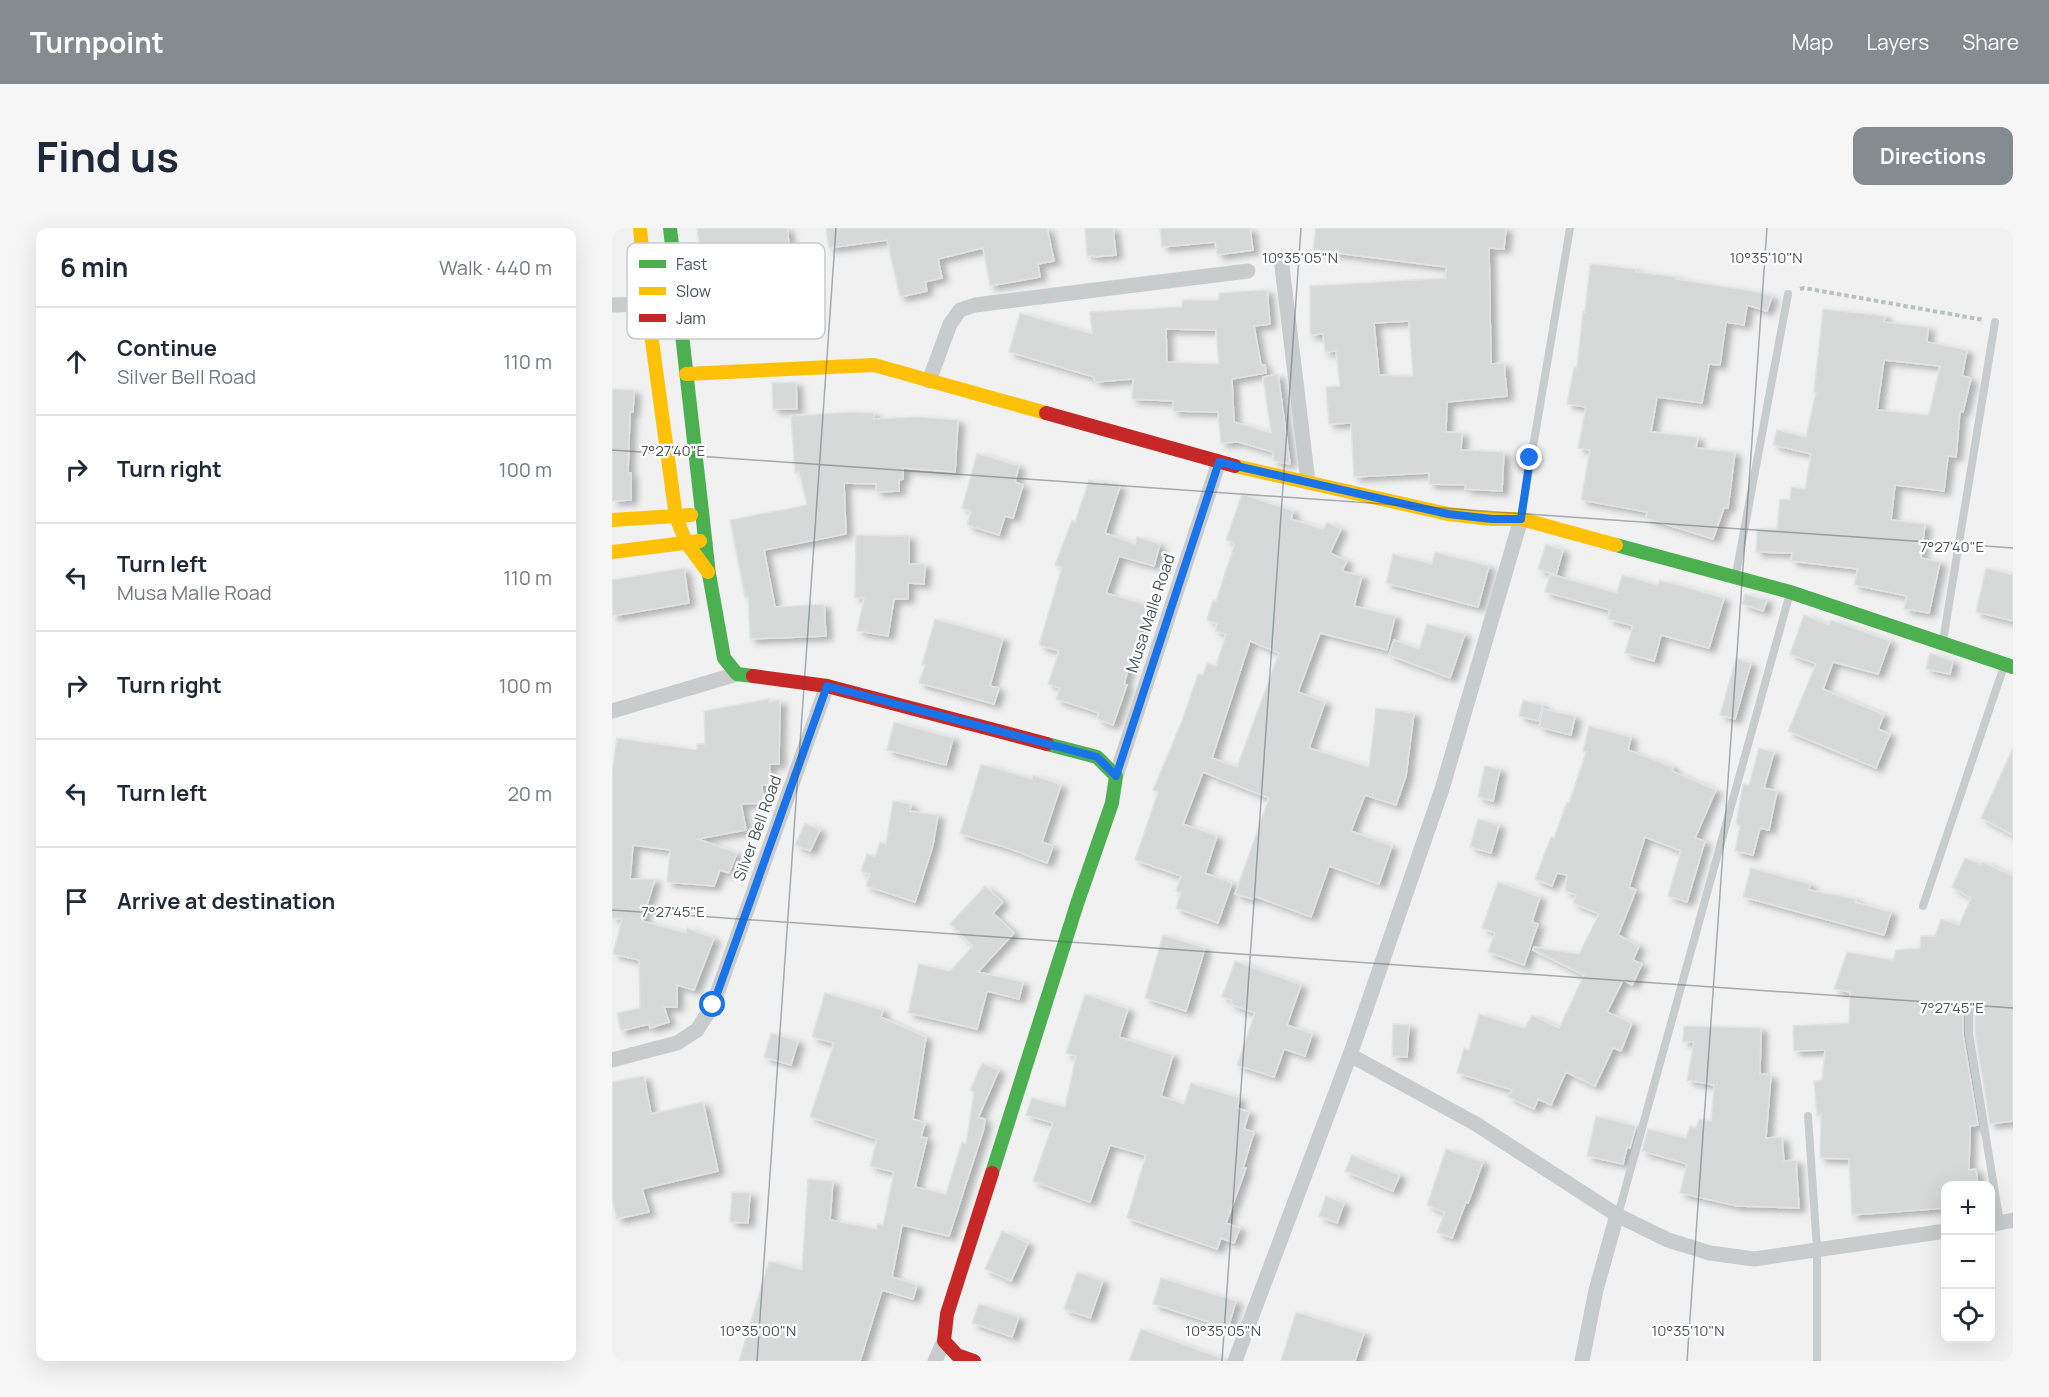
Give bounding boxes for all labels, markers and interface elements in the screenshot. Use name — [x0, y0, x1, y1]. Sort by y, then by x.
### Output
text: Turnpoint — [30, 23, 164, 61]
text: Map — [1792, 28, 1833, 56]
text: Layers — [1866, 28, 1929, 56]
text: Share — [1962, 28, 2019, 56]
text: Find us — [36, 127, 179, 185]
button: Directions — [1853, 127, 2013, 185]
legend — [627, 243, 825, 339]
text: 10°35'05"N — [1262, 247, 1338, 268]
text: 10°35'10"N — [1729, 247, 1803, 268]
text: 6 min — [60, 249, 128, 285]
text: Fast — [676, 253, 707, 275]
text: Walk · 440 m — [439, 254, 552, 281]
text: Slow — [676, 280, 711, 302]
text: Jam — [676, 307, 706, 329]
text: Continue — [117, 333, 217, 363]
icon: ahead — [60, 345, 93, 378]
text: 110 m — [503, 348, 552, 375]
text: Silver Bell Road — [117, 363, 256, 390]
text: 7°27'40"E — [641, 440, 705, 461]
route end — [1516, 444, 1542, 470]
icon: right — [60, 453, 93, 486]
text: Turn right — [117, 454, 222, 484]
text: 100 m — [499, 456, 552, 483]
text: 7°27'40"E — [1920, 536, 1984, 557]
text: Turn left — [117, 549, 207, 579]
street label: Musa Malle Road — [1120, 551, 1180, 675]
icon: left — [60, 561, 93, 594]
text: 110 m — [503, 564, 552, 591]
text: Musa Malle Road — [117, 579, 272, 606]
icon: right — [60, 669, 93, 702]
text: Turn right — [117, 670, 222, 700]
text: 100 m — [499, 672, 552, 699]
street label: Silver Bell Road — [728, 772, 786, 884]
icon: left — [60, 777, 93, 810]
text: Turn left — [117, 778, 207, 808]
text: 20 m — [507, 780, 552, 807]
icon: arrive — [60, 885, 93, 918]
text: Arrive at destination — [117, 886, 335, 916]
text: 7°27'45"E — [641, 901, 705, 922]
route start — [699, 991, 725, 1017]
text: 7°27'45"E — [1920, 997, 1984, 1018]
map controls — [1941, 1181, 1995, 1343]
button: + — [1941, 1181, 1995, 1235]
button: − — [1941, 1235, 1995, 1289]
button: locate — [1941, 1289, 1995, 1343]
text: 10°35'00"N — [720, 1320, 796, 1341]
text: 10°35'05"N — [1185, 1320, 1261, 1341]
text: 10°35'10"N — [1651, 1320, 1725, 1341]

